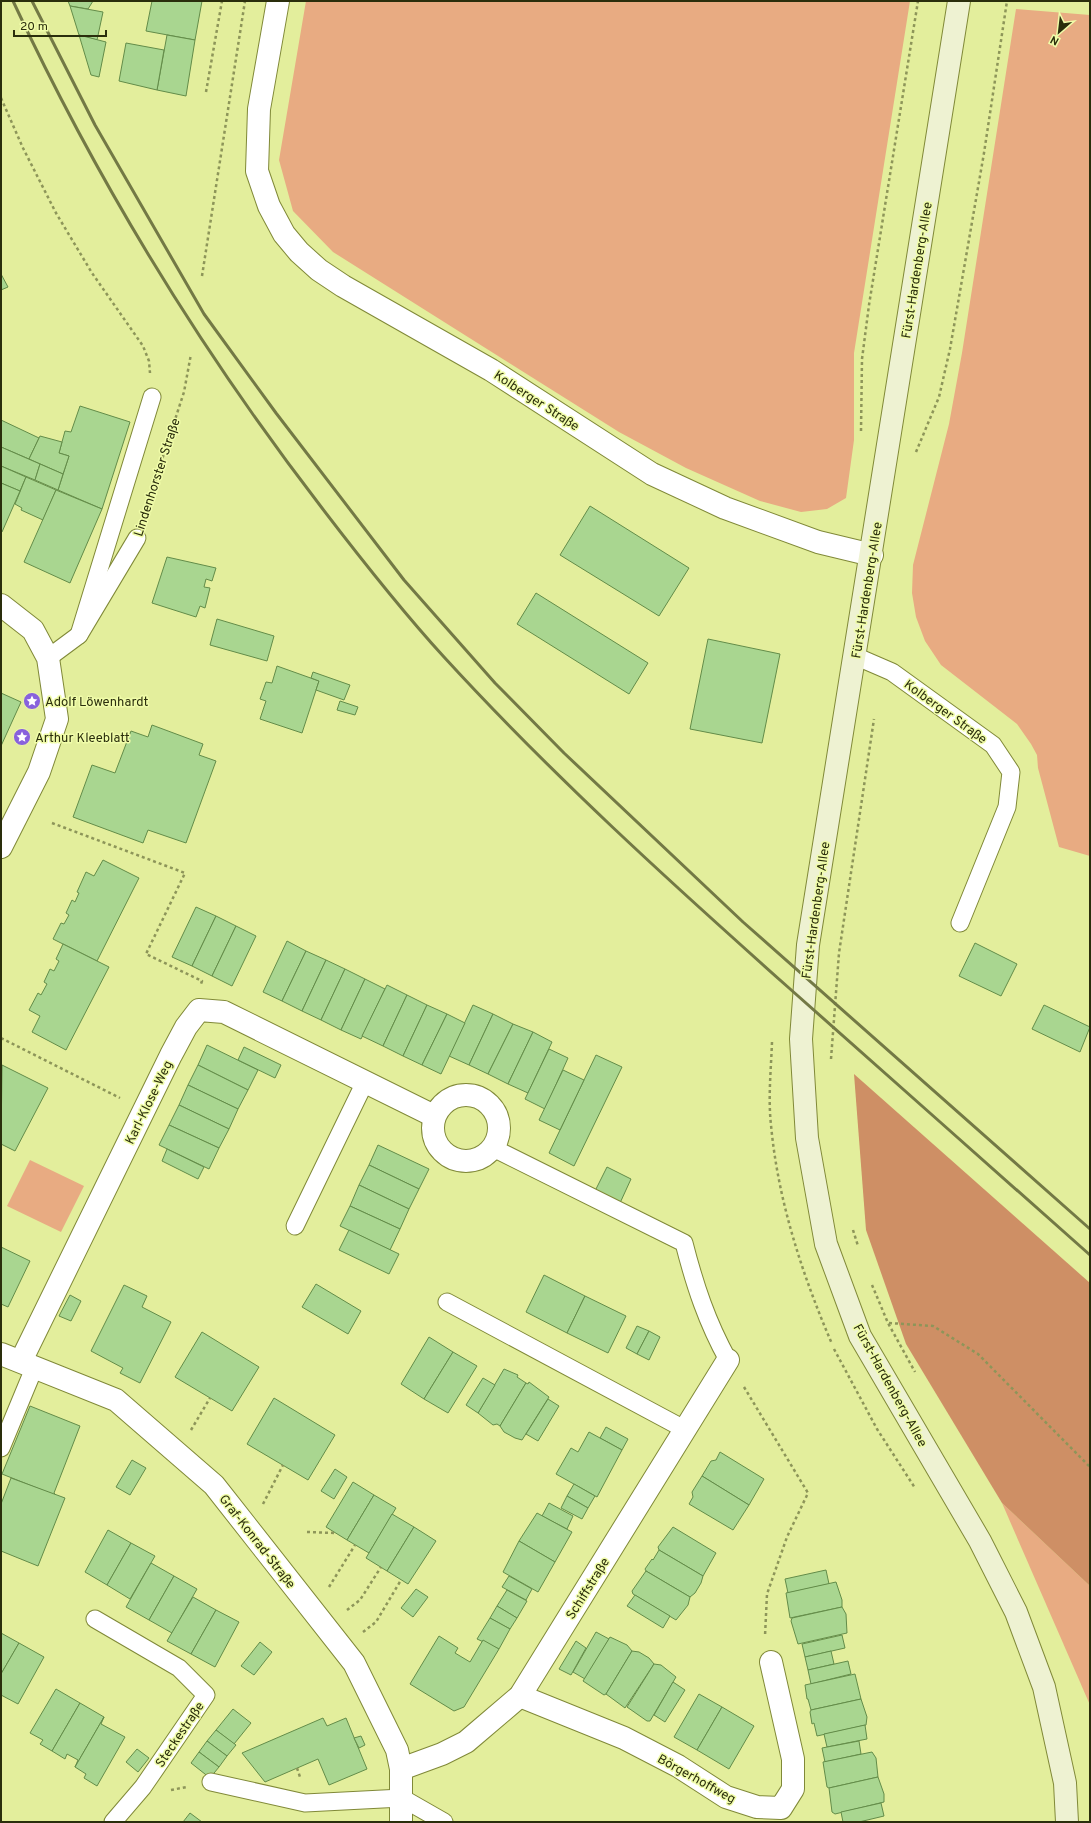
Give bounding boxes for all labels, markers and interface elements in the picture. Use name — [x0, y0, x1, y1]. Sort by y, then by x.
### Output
scale bar — [14, 12, 106, 38]
north arrow — [1039, 12, 1079, 52]
text: 20 m — [20, 19, 48, 35]
text: N — [1048, 32, 1062, 48]
street label: Fürst-Hardenberg-Allee — [899, 201, 937, 340]
street label: Kolberger Straße — [490, 368, 582, 435]
street label: Lindenhorster Straße — [131, 417, 185, 539]
street label: Fürst-Hardenberg-Allee — [849, 521, 887, 660]
street label: Kolberger Straße — [900, 677, 989, 748]
place icon: Adolf Löwenhardt — [22, 691, 42, 711]
place label: Adolf Löwenhardt — [45, 695, 148, 711]
place icon: Arthur Kleeblatt — [12, 727, 32, 747]
place label: Arthur Kleeblatt — [35, 731, 130, 747]
street label: Fürst-Hardenberg-Allee — [799, 841, 835, 980]
street label: Karl-Klose-Weg — [123, 1058, 177, 1147]
street label: Fürst-Hardenberg-Allee — [849, 1322, 930, 1450]
street label: Graf-Konrad-Straße — [215, 1492, 298, 1592]
street label: Schiffstraße — [563, 1555, 614, 1623]
street label: Steckestraße — [153, 1699, 208, 1771]
street label: Börgerhoffweg — [654, 1752, 738, 1808]

